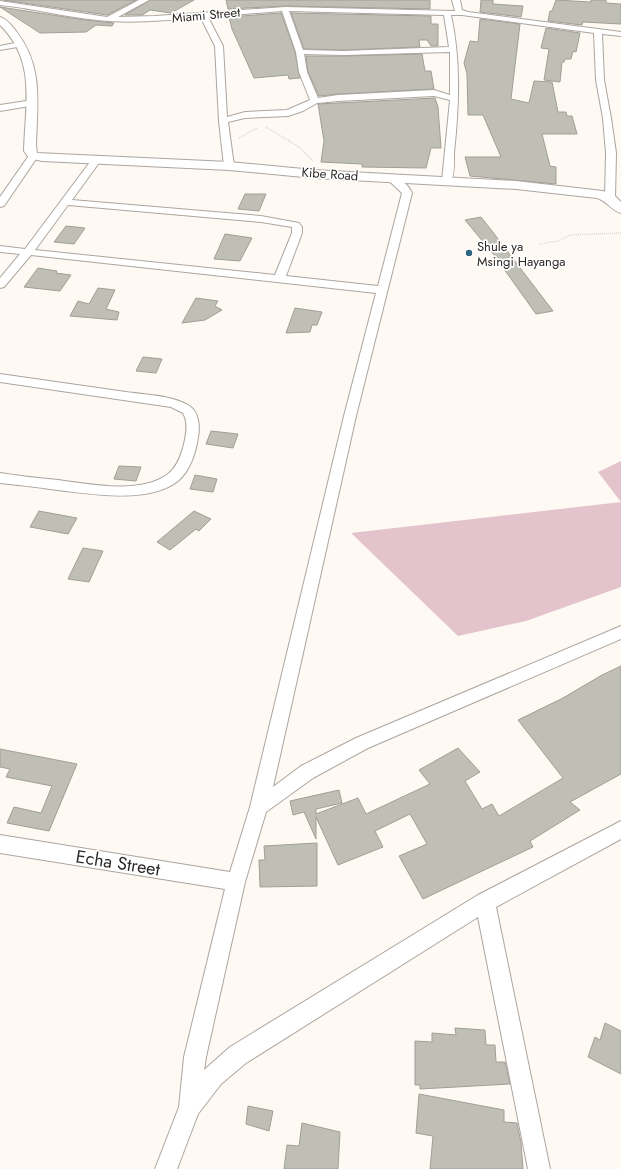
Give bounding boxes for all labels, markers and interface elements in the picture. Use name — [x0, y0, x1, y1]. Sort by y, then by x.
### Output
street label: Miami Street — [171, 2, 242, 27]
street label: Kibe Road — [301, 163, 359, 185]
place label: Shule ya Msingi Hayanga — [477, 237, 566, 271]
marker: Shule ya Msingi Hayanga — [464, 248, 474, 258]
street label: Echa Street — [74, 844, 163, 883]

